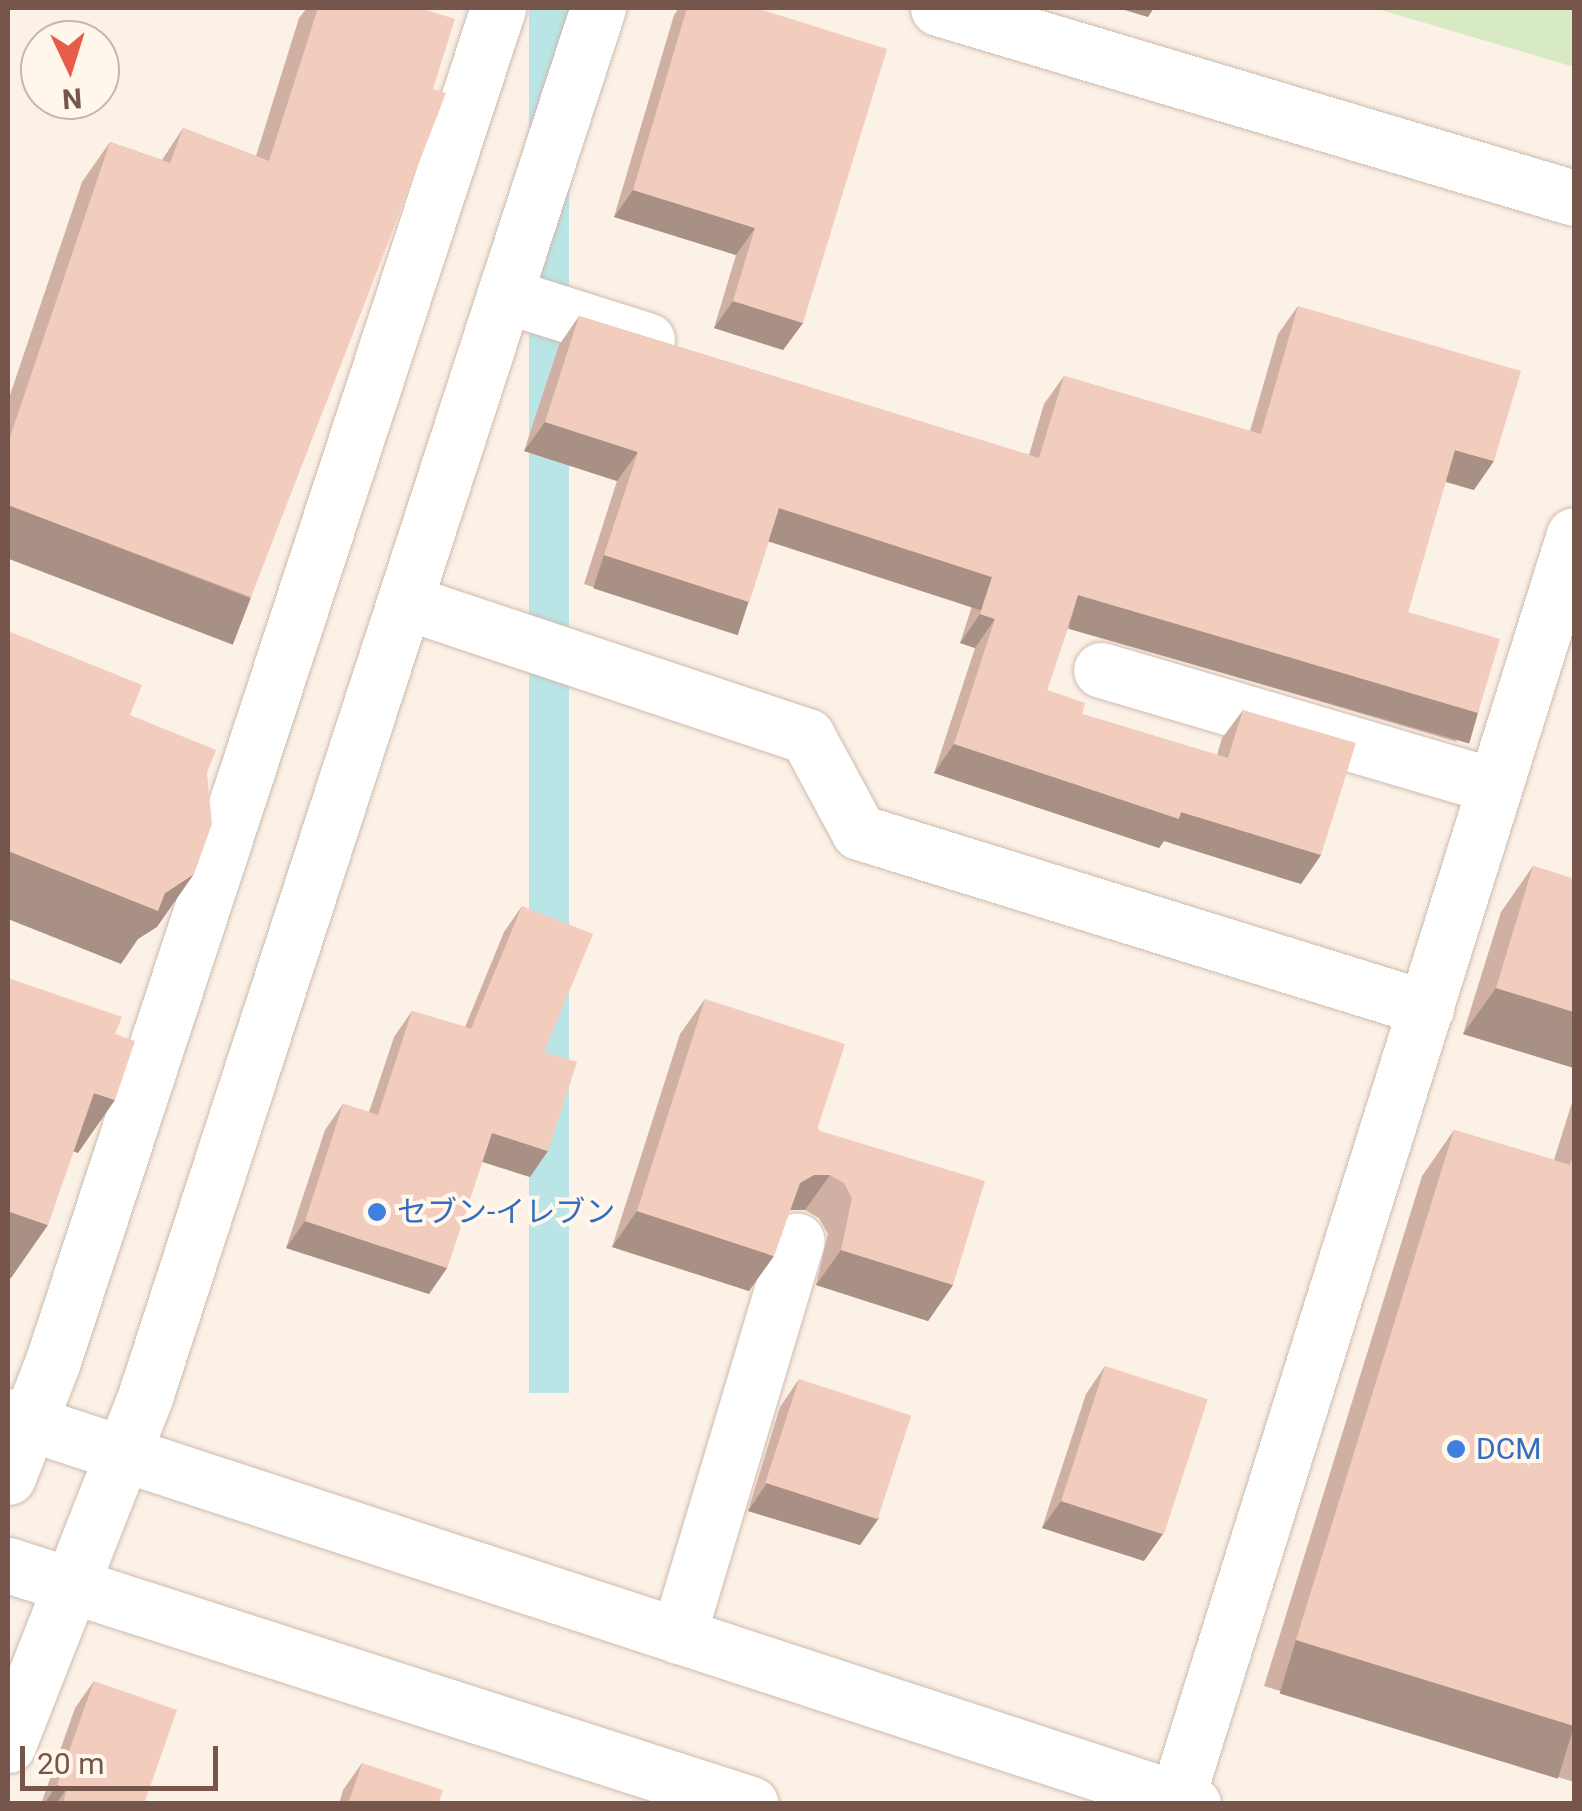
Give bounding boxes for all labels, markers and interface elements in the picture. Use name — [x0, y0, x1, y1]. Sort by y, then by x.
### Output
north arrow — [20, 20, 120, 120]
text: N — [61, 81, 83, 116]
place label: セブン-イレブン — [397, 1194, 615, 1230]
marker: セブン-イレブン — [366, 1201, 388, 1223]
place label: DCM — [1476, 1431, 1541, 1467]
marker: DCM — [1445, 1438, 1467, 1460]
scale bar — [25, 1726, 222, 1788]
text: 20 m — [37, 1746, 104, 1781]

